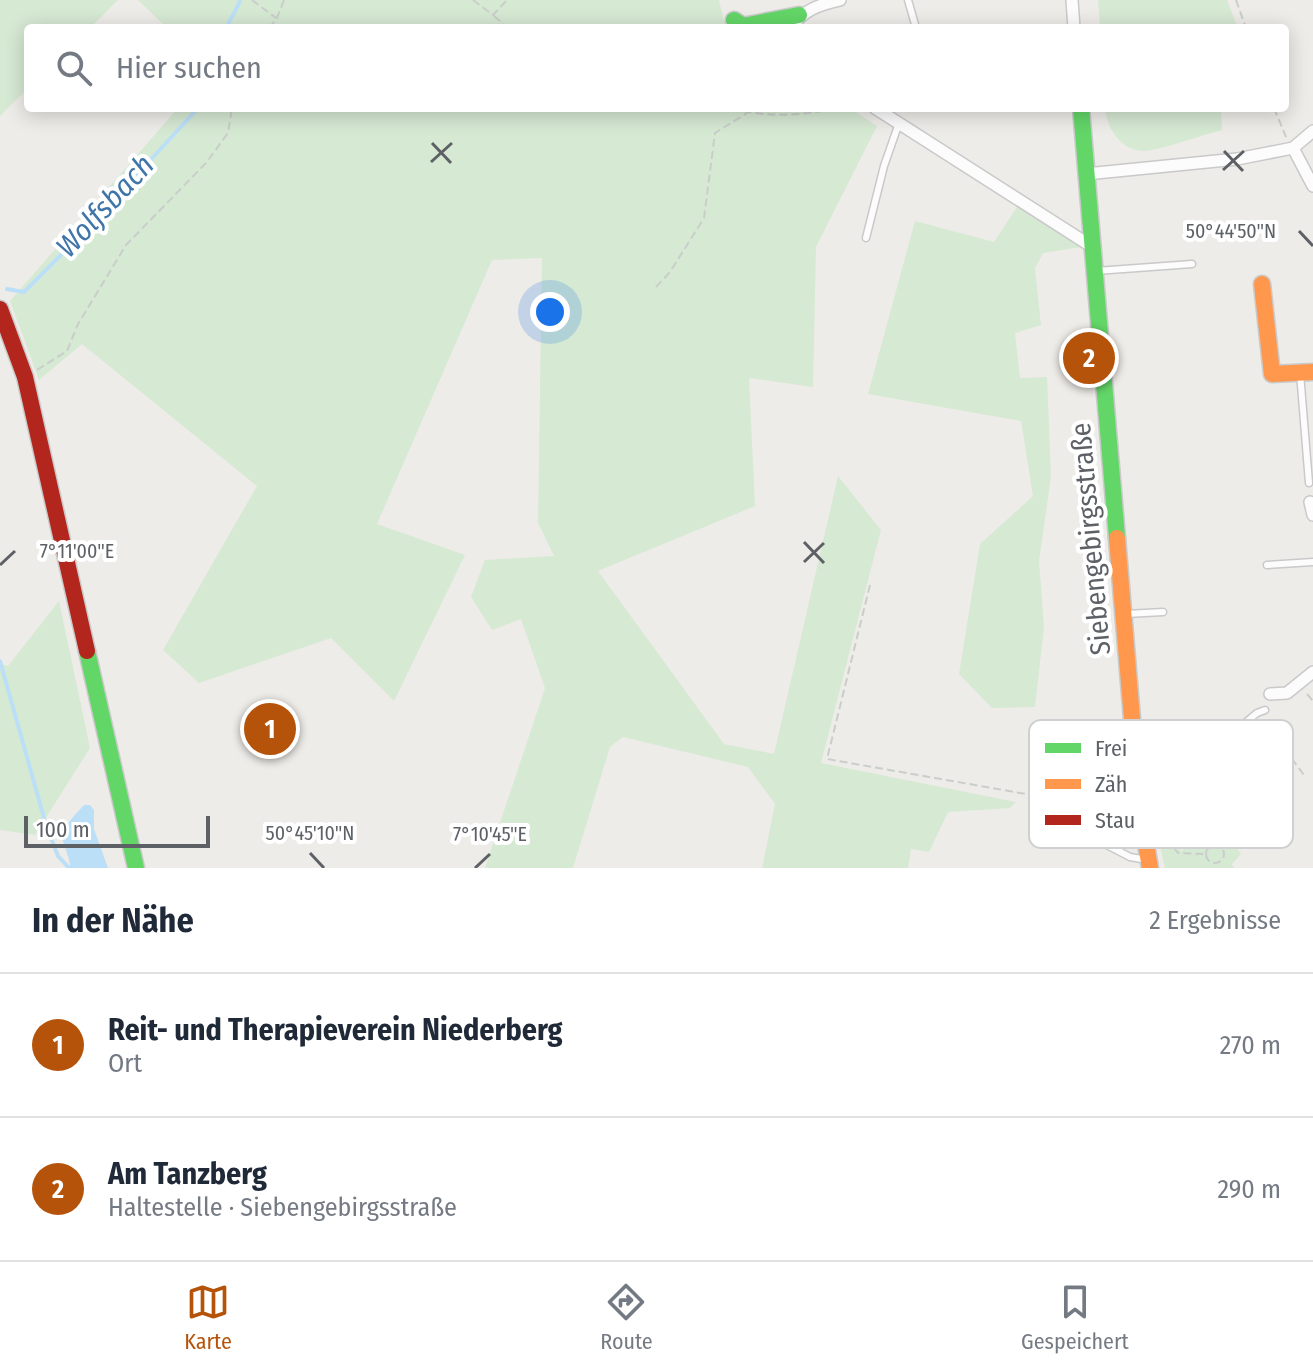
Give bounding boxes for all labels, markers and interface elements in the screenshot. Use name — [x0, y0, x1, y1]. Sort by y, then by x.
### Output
search box — [24, 24, 1289, 112]
icon: search — [52, 46, 96, 90]
text: Hier suchen — [116, 50, 262, 86]
water label: Wolfsbach — [49, 147, 161, 265]
text: 50°44'50"N — [1186, 219, 1276, 243]
your location — [530, 292, 570, 332]
pin: 2 — [1063, 328, 1115, 388]
street label: Siebengebirgsstraße — [1064, 421, 1117, 657]
text: 7°11'00"E — [40, 539, 114, 563]
pin: 1 — [244, 699, 296, 759]
legend — [1029, 720, 1293, 848]
text: Frei — [1095, 735, 1127, 762]
text: Zäh — [1095, 771, 1127, 798]
text: Stau — [1095, 807, 1135, 834]
scale bar — [24, 812, 210, 848]
text: 100 m — [36, 816, 90, 843]
text: 50°45'10"N — [266, 821, 354, 845]
text: 7°10'45"E — [453, 822, 527, 846]
text: In der Nähe — [32, 900, 194, 941]
text: 2 Ergebnisse — [1149, 905, 1281, 936]
text: Reit- und Therapieverein Niederberg — [108, 1012, 563, 1048]
text: 1 — [53, 1030, 64, 1061]
text: 270 m — [1220, 1030, 1281, 1061]
text: Ort — [108, 1048, 142, 1079]
text: Am Tanzberg — [108, 1156, 267, 1192]
text: 2 — [52, 1174, 64, 1205]
text: 290 m — [1217, 1174, 1281, 1205]
text: Haltestelle · Siebengebirgsstraße — [108, 1192, 457, 1223]
tab: Karte — [184, 1280, 232, 1355]
tab: Route — [600, 1280, 653, 1355]
tab: Gespeichert — [1021, 1280, 1129, 1355]

